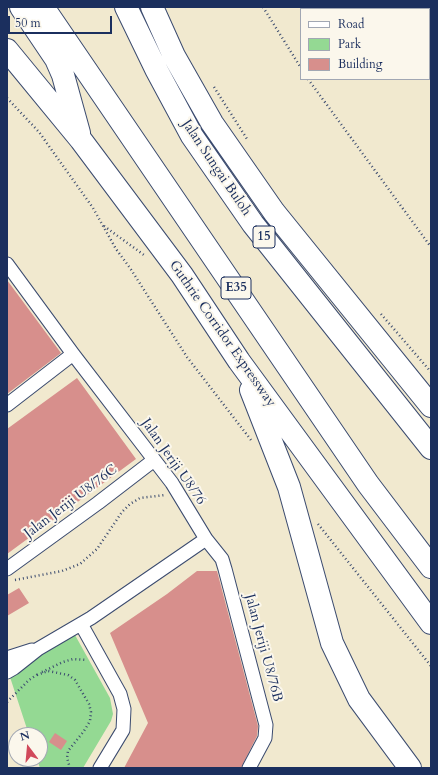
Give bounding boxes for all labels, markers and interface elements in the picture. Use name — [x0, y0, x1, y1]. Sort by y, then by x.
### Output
scale bar — [10, 8, 114, 34]
legend — [300, 8, 430, 80]
text: 50 m — [15, 15, 41, 31]
text: Road — [338, 16, 364, 32]
text: Park — [338, 36, 361, 52]
text: Building — [338, 56, 382, 72]
street label: Jalan Sungai Buloh — [178, 117, 254, 219]
road number: 15 — [253, 226, 275, 248]
street label: Guthrie Corridor Expressway — [165, 258, 279, 410]
road number: E35 — [221, 277, 251, 299]
street label: Jalan Jeriji U8/76 — [137, 416, 209, 508]
street label: Jalan Jeriji U8/76C — [21, 462, 121, 542]
street label: Jalan Jeriji U8/76B — [241, 592, 285, 704]
north arrow — [8, 727, 48, 767]
text: N — [18, 727, 31, 744]

